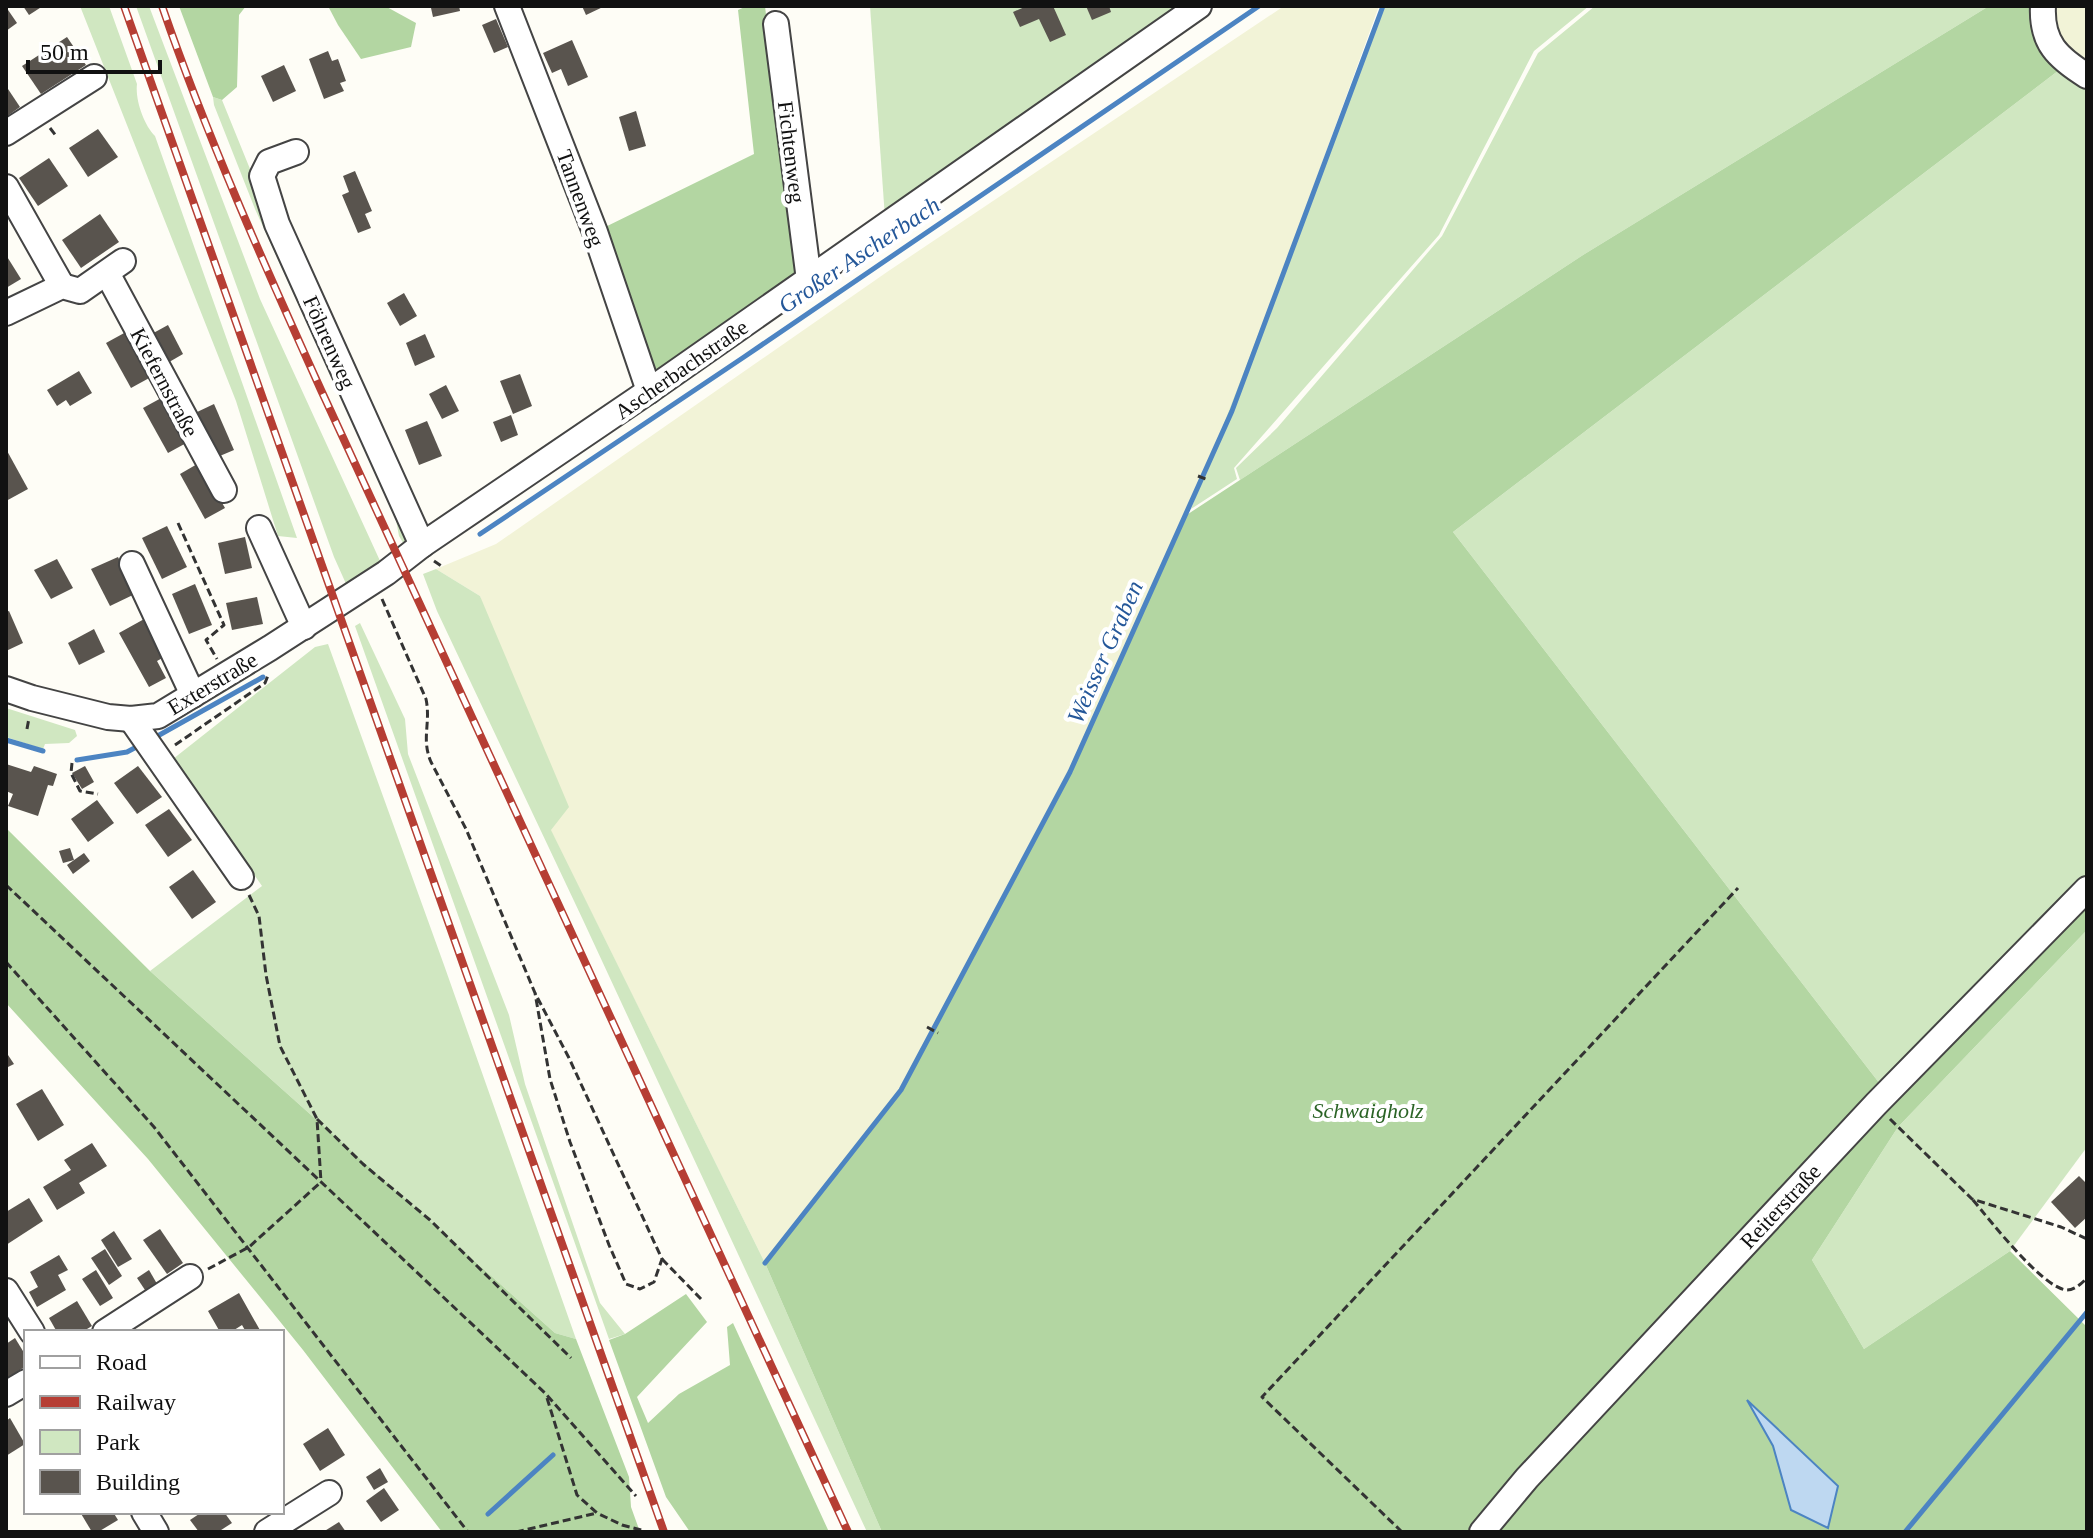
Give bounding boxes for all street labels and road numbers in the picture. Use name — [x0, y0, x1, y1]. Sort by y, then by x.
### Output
street label: Fichtenweg — [773, 100, 810, 205]
street label: Tannenweg — [551, 146, 610, 250]
street label: Föhrenweg — [298, 292, 361, 393]
street label: Ascherbachstraße — [610, 314, 753, 424]
street label: Kiefernstraße — [125, 324, 204, 441]
street label: Exterstraße — [163, 647, 262, 720]
street label: Reiterstraße — [1735, 1159, 1826, 1254]

